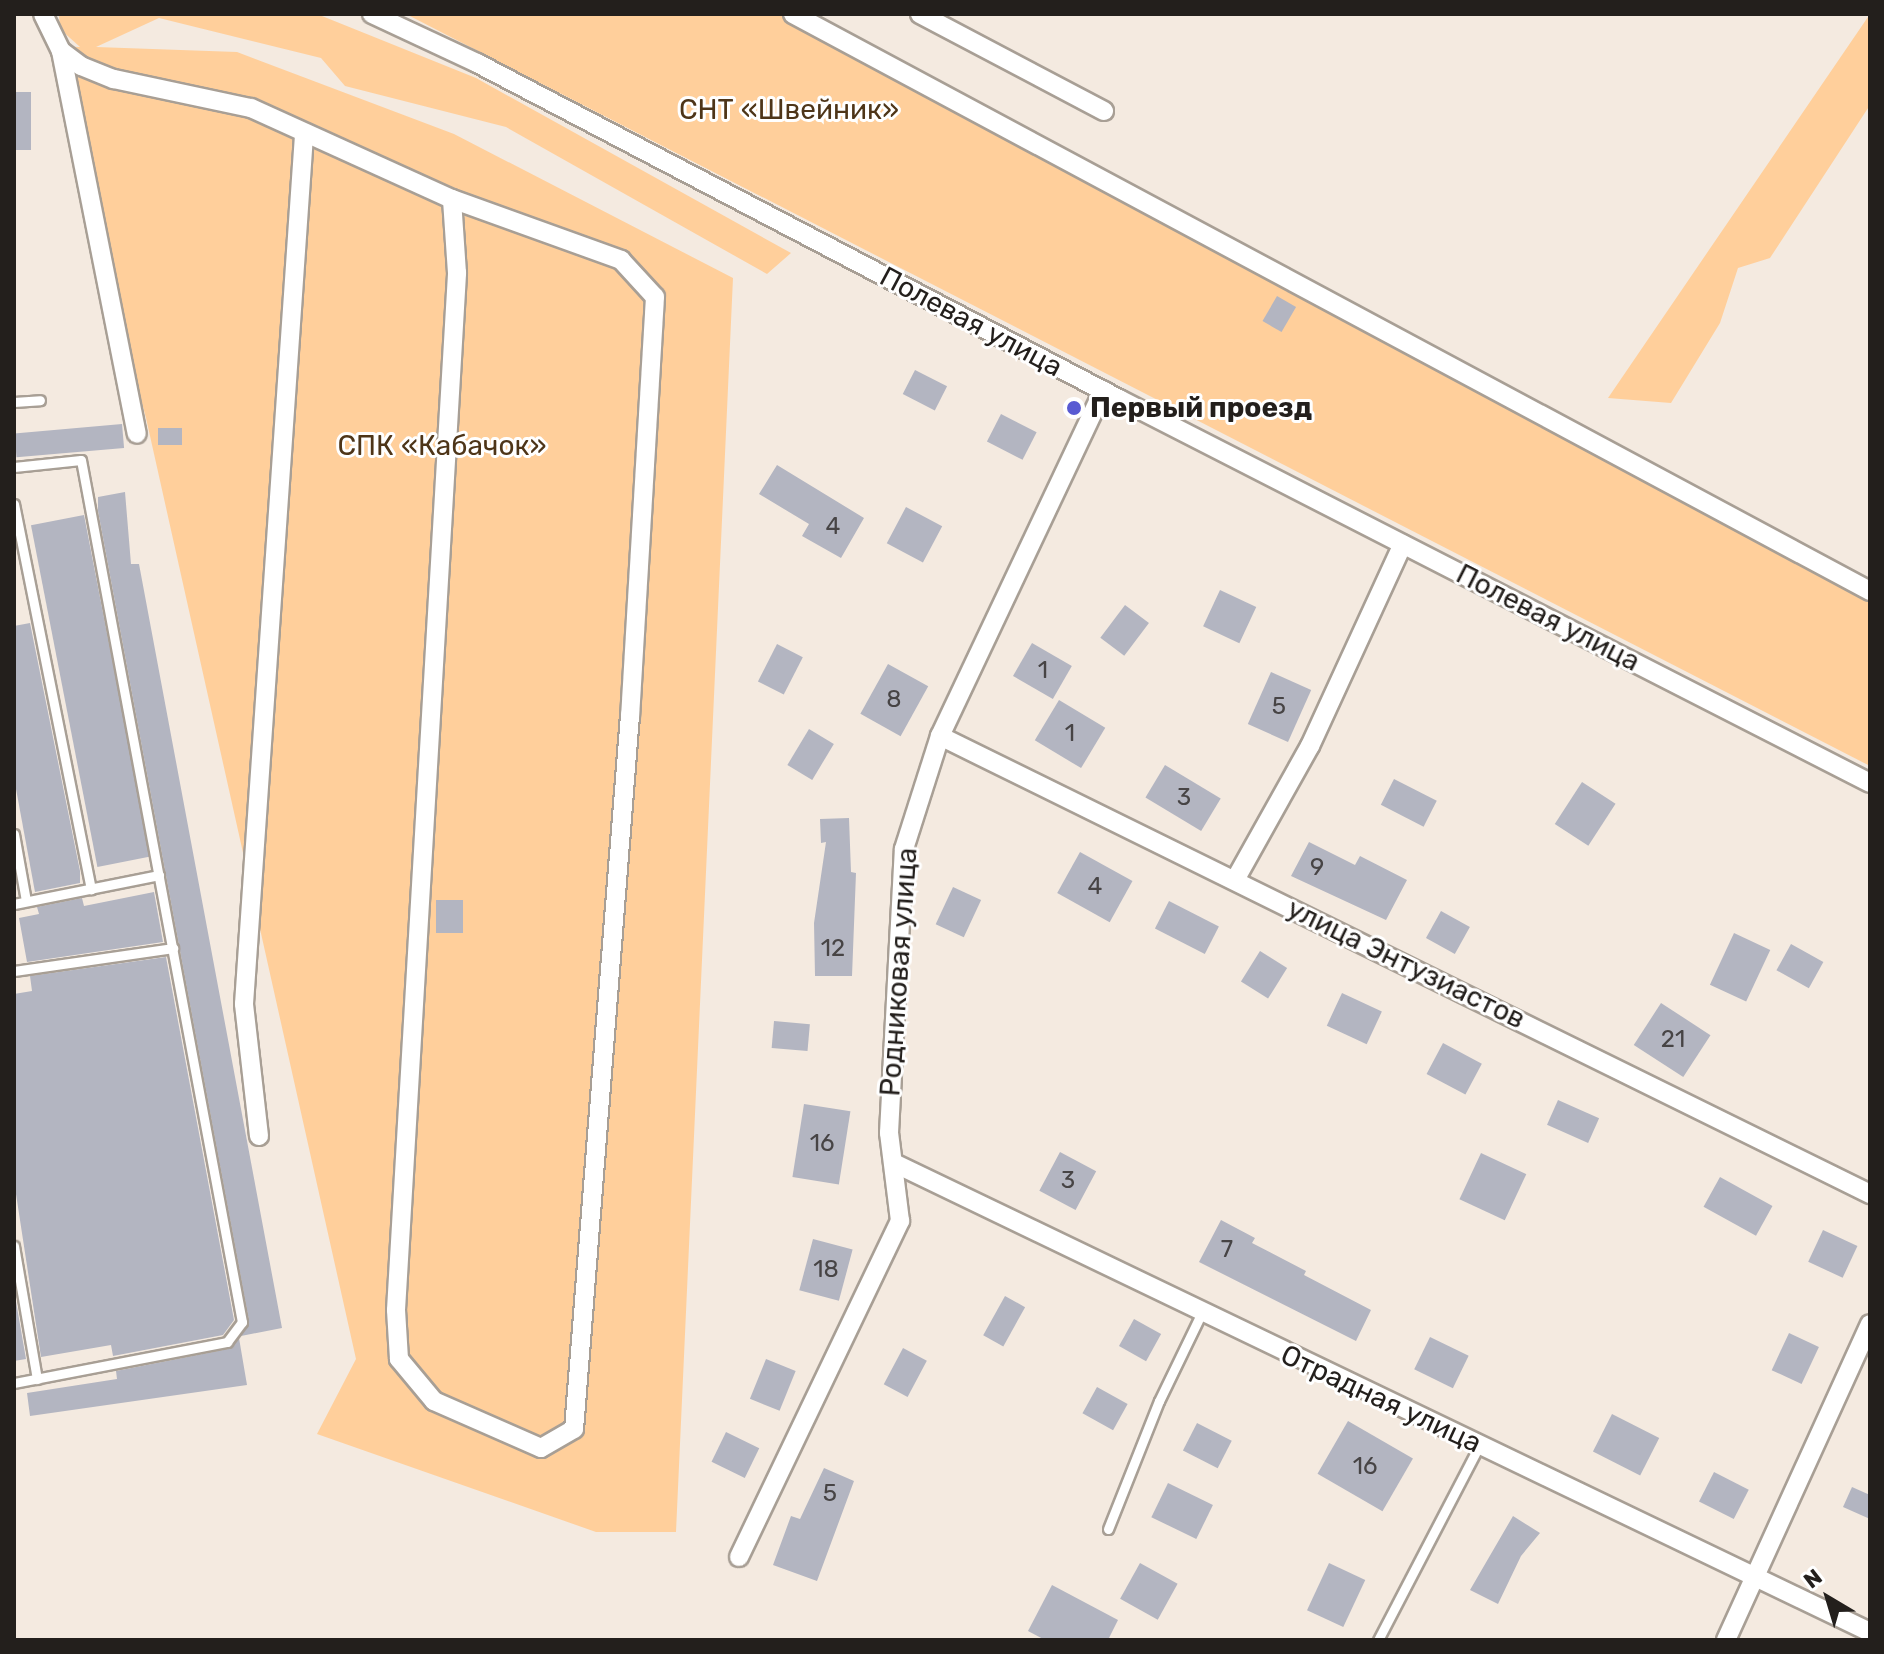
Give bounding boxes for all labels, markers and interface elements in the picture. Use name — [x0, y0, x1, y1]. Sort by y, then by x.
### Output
park label: СНТ «Швейник» — [679, 93, 899, 127]
street label: Полевая улица — [874, 260, 1068, 384]
place label: Первый проезд — [1090, 391, 1312, 425]
marker: Первый проезд — [1065, 399, 1083, 417]
park label: СПК «Кабачок» — [337, 429, 547, 463]
house number: 4 — [826, 513, 840, 541]
street label: Полевая улица — [1451, 557, 1645, 679]
house number: 1 — [1038, 657, 1048, 685]
house number: 8 — [886, 686, 902, 714]
house number: 5 — [1272, 693, 1286, 721]
house number: 1 — [1065, 720, 1075, 748]
house number: 3 — [1177, 784, 1191, 812]
street label: Родниковая улица — [874, 847, 924, 1097]
house number: 9 — [1310, 854, 1324, 882]
house number: 4 — [1088, 873, 1102, 901]
street label: улица Энтузиастов — [1282, 892, 1530, 1036]
house number: 12 — [821, 935, 845, 963]
house number: 21 — [1661, 1026, 1685, 1054]
house number: 16 — [810, 1130, 834, 1158]
house number: 3 — [1061, 1167, 1075, 1195]
house number: 7 — [1221, 1236, 1233, 1264]
house number: 18 — [813, 1256, 839, 1284]
street label: Отрадная улица — [1275, 1338, 1487, 1460]
house number: 16 — [1353, 1453, 1377, 1481]
house number: 5 — [823, 1480, 837, 1508]
north arrow — [1788, 1558, 1868, 1638]
text: N — [1798, 1563, 1827, 1594]

